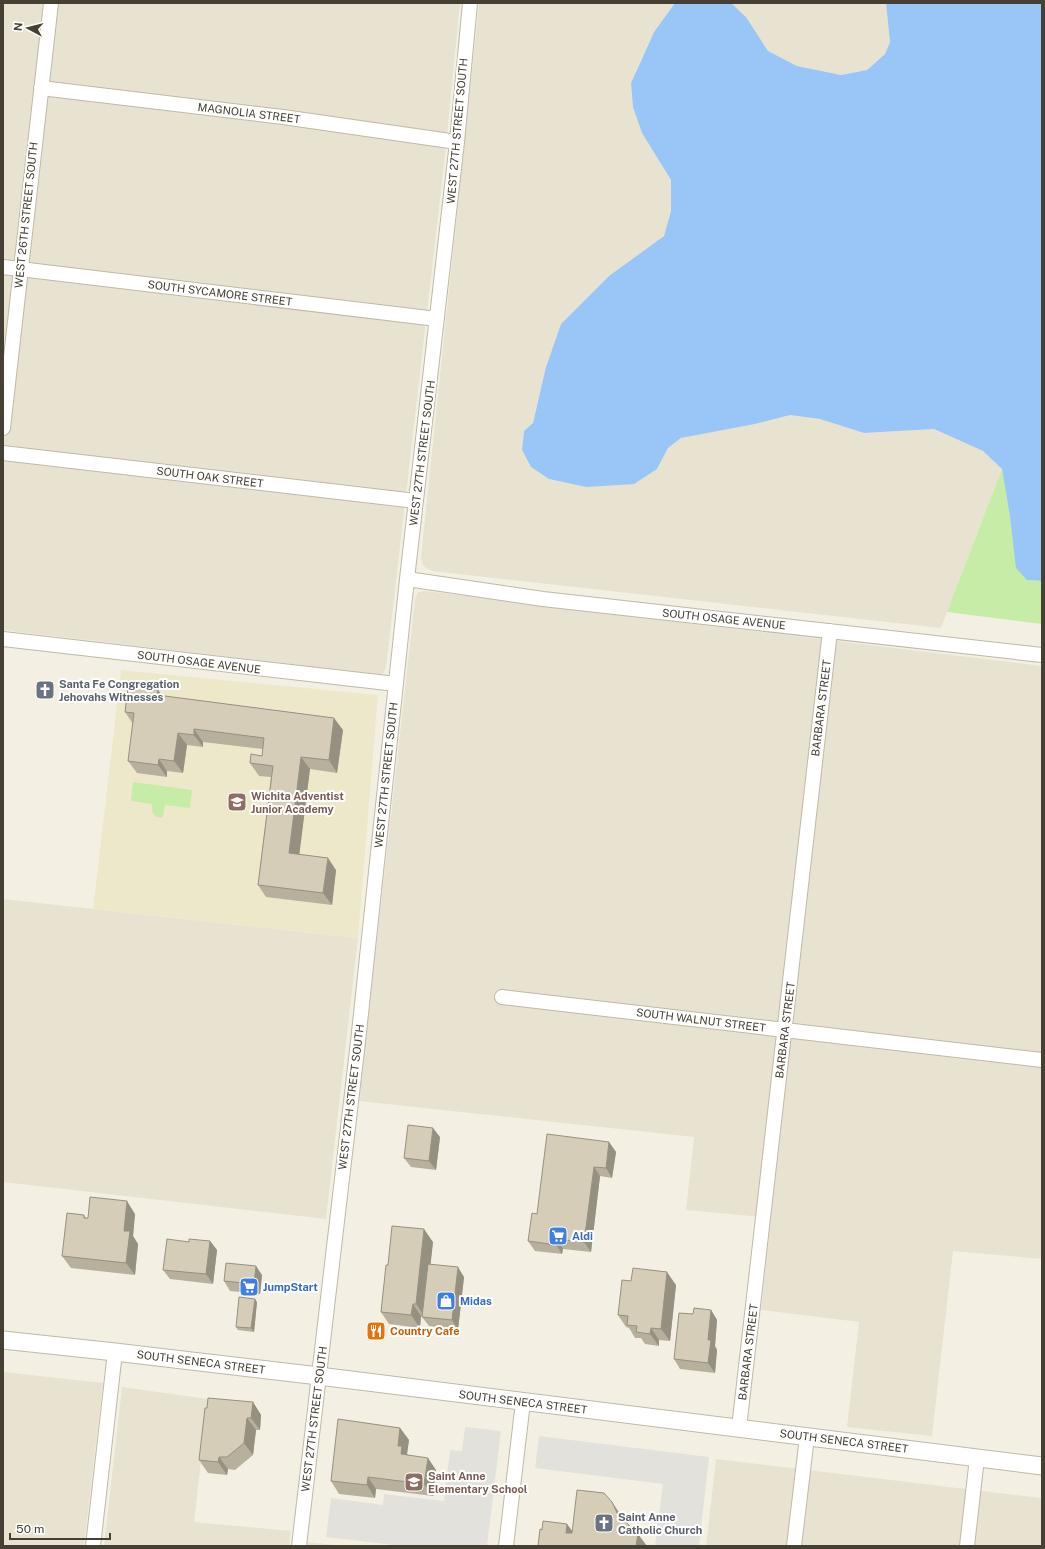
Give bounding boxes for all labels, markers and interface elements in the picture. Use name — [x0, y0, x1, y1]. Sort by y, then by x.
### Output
north arrow — [8, 8, 48, 48]
text: N — [12, 22, 25, 32]
street label: WEST 27TH STREET SOUTH — [445, 57, 469, 205]
street label: MAGNOLIA STREET — [197, 101, 301, 125]
street label: WEST 26TH STREET SOUTH — [12, 141, 40, 289]
street label: SOUTH SYCAMORE STREET — [147, 278, 293, 308]
street label: WEST 27TH STREET SOUTH — [407, 380, 437, 526]
street label: SOUTH OAK STREET — [156, 464, 265, 490]
street label: SOUTH OSAGE AVENUE — [662, 607, 787, 631]
street label: SOUTH OSAGE AVENUE — [137, 648, 262, 676]
street label: BARBARA STREET — [809, 659, 833, 757]
place label: Santa Fe Congregation Jehovahs Witnesses — [59, 678, 179, 703]
church icon: Santa Fe Congregation Jehovahs Witnesses — [34, 679, 56, 701]
street label: WEST 27TH STREET SOUTH — [372, 701, 400, 849]
place label: Wichita Adventist Junior Academy — [251, 790, 344, 815]
school or university icon: Wichita Adventist Junior Academy — [226, 791, 248, 813]
street label: BARBARA STREET — [773, 981, 797, 1079]
street label: SOUTH WALNUT STREET — [636, 1006, 767, 1034]
street label: WEST 27TH STREET SOUTH — [336, 1024, 366, 1170]
supermarket icon: Aldi — [547, 1225, 569, 1247]
place label: Aldi — [572, 1230, 593, 1242]
supermarket icon: JumpStart — [238, 1276, 260, 1298]
place label: JumpStart — [263, 1281, 318, 1293]
shop icon: Midas — [435, 1290, 457, 1312]
place label: Midas — [460, 1295, 492, 1307]
street label: BARBARA STREET — [736, 1303, 760, 1401]
restaurant icon: Country Cafe — [365, 1320, 387, 1342]
place label: Country Cafe — [390, 1325, 460, 1337]
street label: WEST 27TH STREET SOUTH — [299, 1346, 329, 1492]
street label: SOUTH SENECA STREET — [136, 1348, 266, 1376]
street label: SOUTH SENECA STREET — [458, 1388, 588, 1416]
street label: SOUTH SENECA STREET — [779, 1427, 909, 1455]
place label: Saint Anne Elementary School — [428, 1470, 528, 1495]
school or university icon: Saint Anne Elementary School — [403, 1471, 425, 1493]
place label: Saint Anne Catholic Church — [618, 1511, 702, 1536]
church icon: Saint Anne Catholic Church — [593, 1512, 615, 1534]
scale bar — [10, 1515, 110, 1541]
text: 50 m — [16, 1522, 44, 1536]

